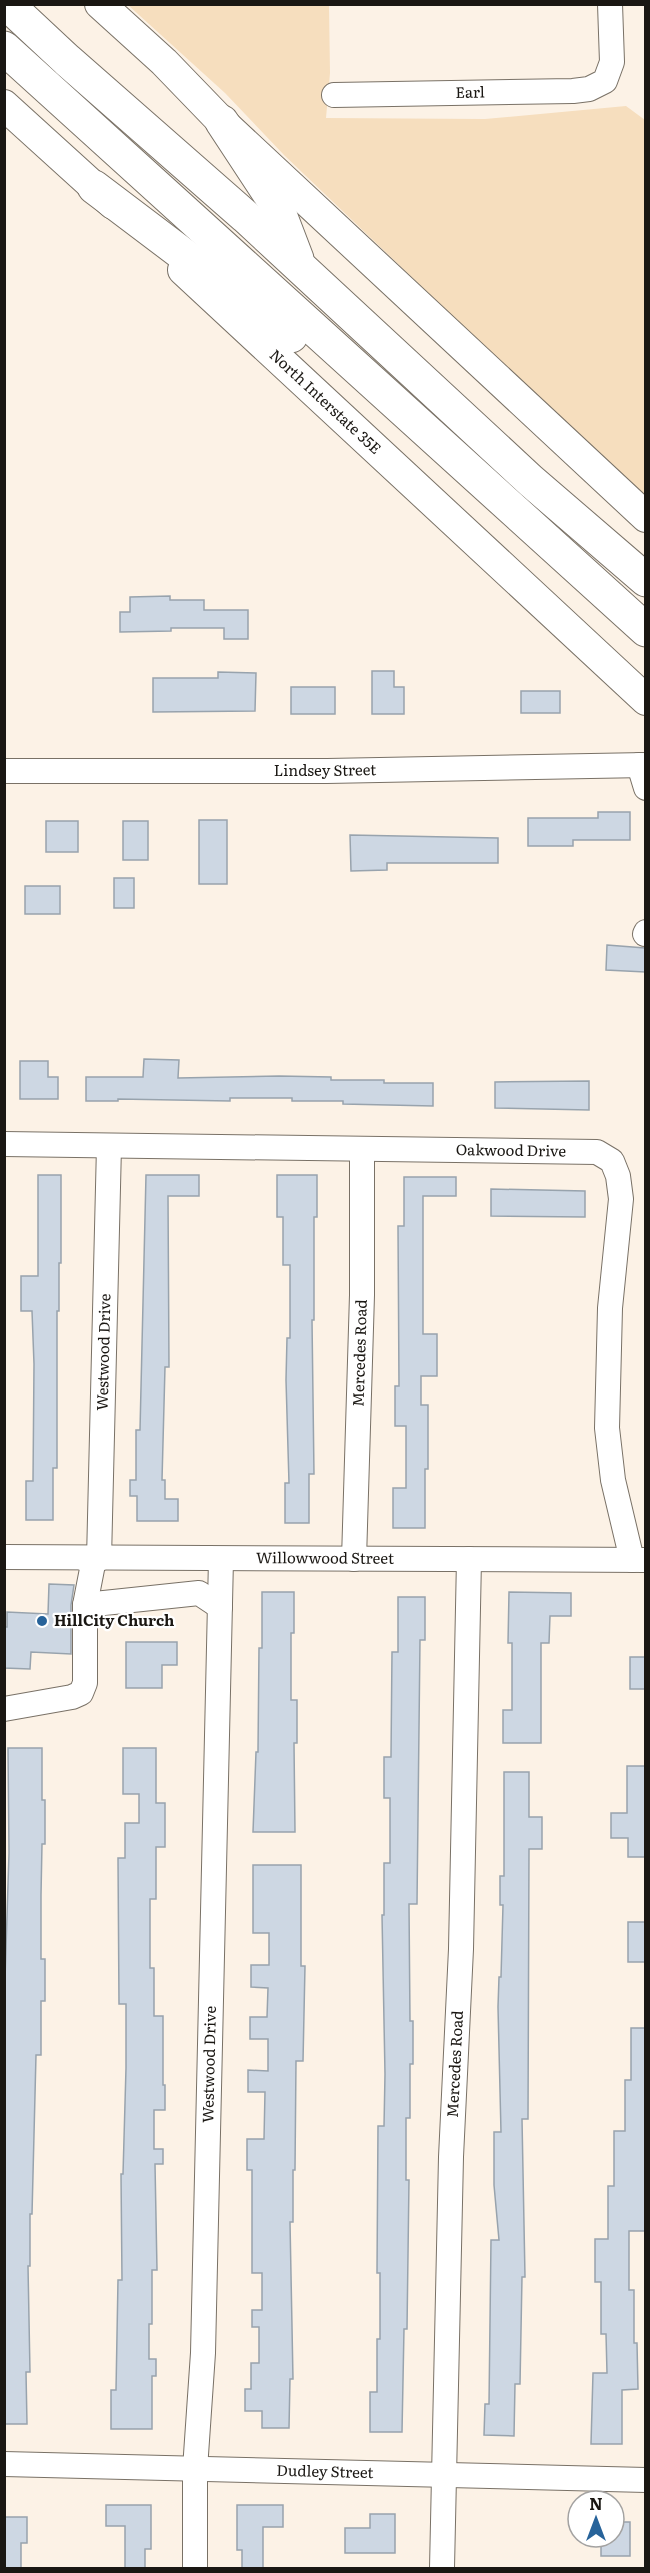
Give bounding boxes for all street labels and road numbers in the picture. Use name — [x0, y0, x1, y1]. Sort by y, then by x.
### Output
street label: Earl — [455, 79, 485, 103]
street label: North Interstate 35E — [265, 343, 387, 459]
street label: Lindsey Street — [274, 757, 376, 781]
street label: Oakwood Drive — [456, 1137, 567, 1162]
street label: Westwood Drive — [90, 1293, 115, 1411]
street label: Mercedes Road — [346, 1299, 372, 1407]
street label: Willowwood Street — [256, 1545, 394, 1569]
street label: Westwood Drive — [195, 2005, 221, 2123]
street label: Mercedes Road — [440, 2010, 468, 2118]
street label: Dudley Street — [276, 2458, 374, 2483]

